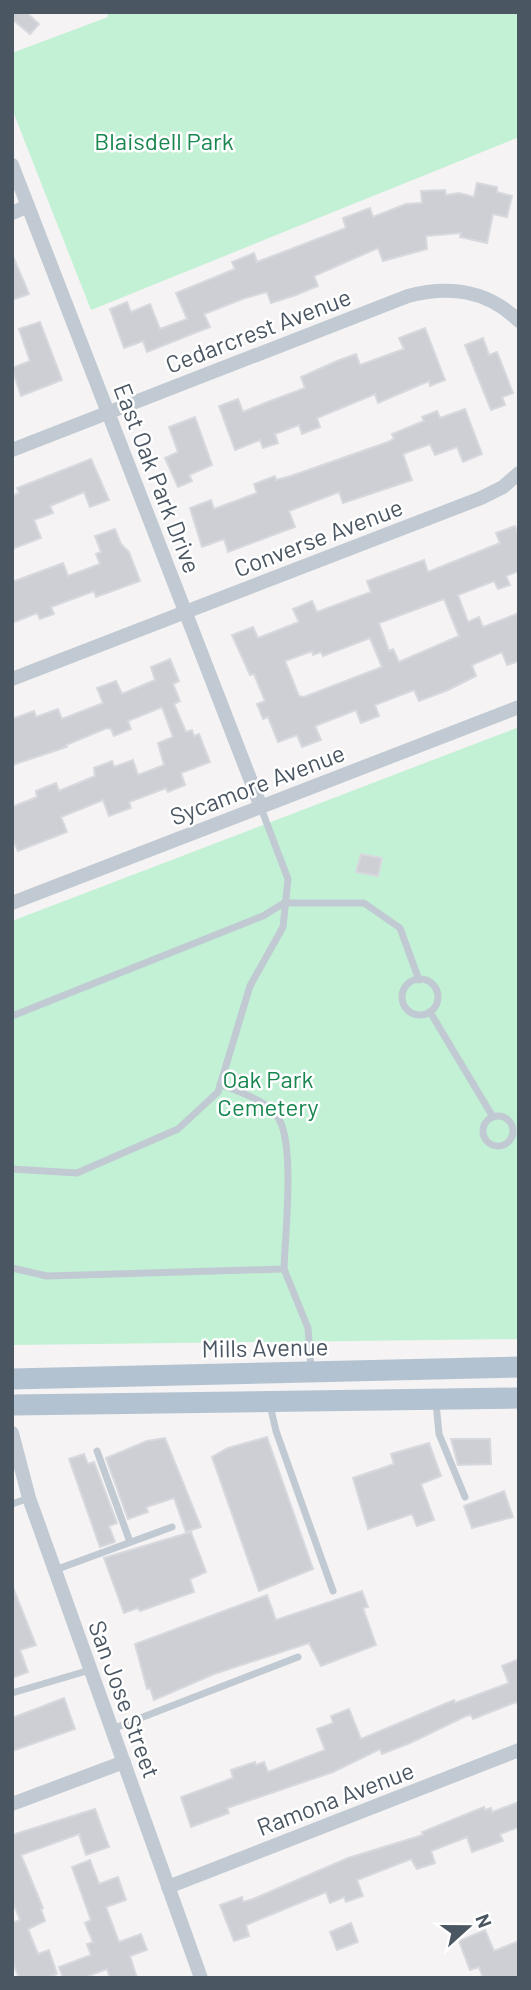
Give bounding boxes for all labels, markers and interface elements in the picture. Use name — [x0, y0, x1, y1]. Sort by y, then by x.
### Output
park label: Blaisdell Park — [94, 126, 234, 155]
street label: Cedarcrest Avenue — [161, 281, 355, 379]
street label: East Oak Park Drive — [108, 379, 208, 577]
street label: Converse Avenue — [230, 492, 406, 582]
street label: Sycamore Avenue — [166, 737, 348, 831]
park label: Oak Park Cemetery — [217, 1064, 319, 1121]
street label: Mills Avenue — [201, 1331, 329, 1363]
street label: San Jose Street — [83, 1616, 167, 1782]
street label: Ramona Avenue — [252, 1755, 418, 1841]
north arrow — [433, 1892, 503, 1962]
text: N — [471, 1911, 497, 1931]

